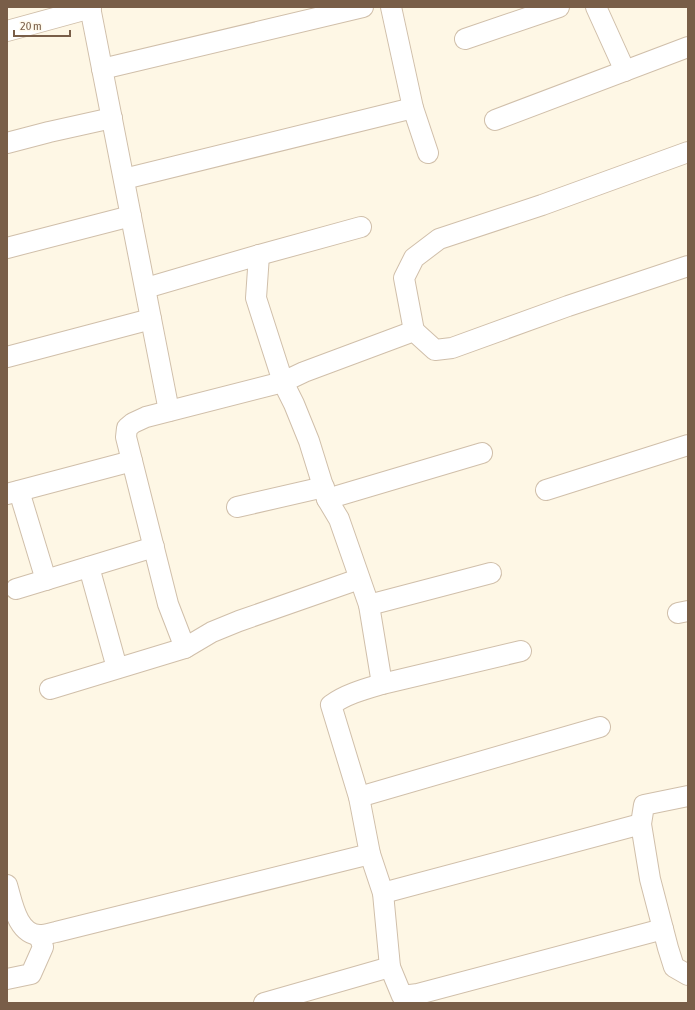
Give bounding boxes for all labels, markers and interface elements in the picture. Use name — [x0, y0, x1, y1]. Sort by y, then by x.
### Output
scale bar — [14, 12, 70, 38]
text: 20 m — [20, 19, 42, 33]

